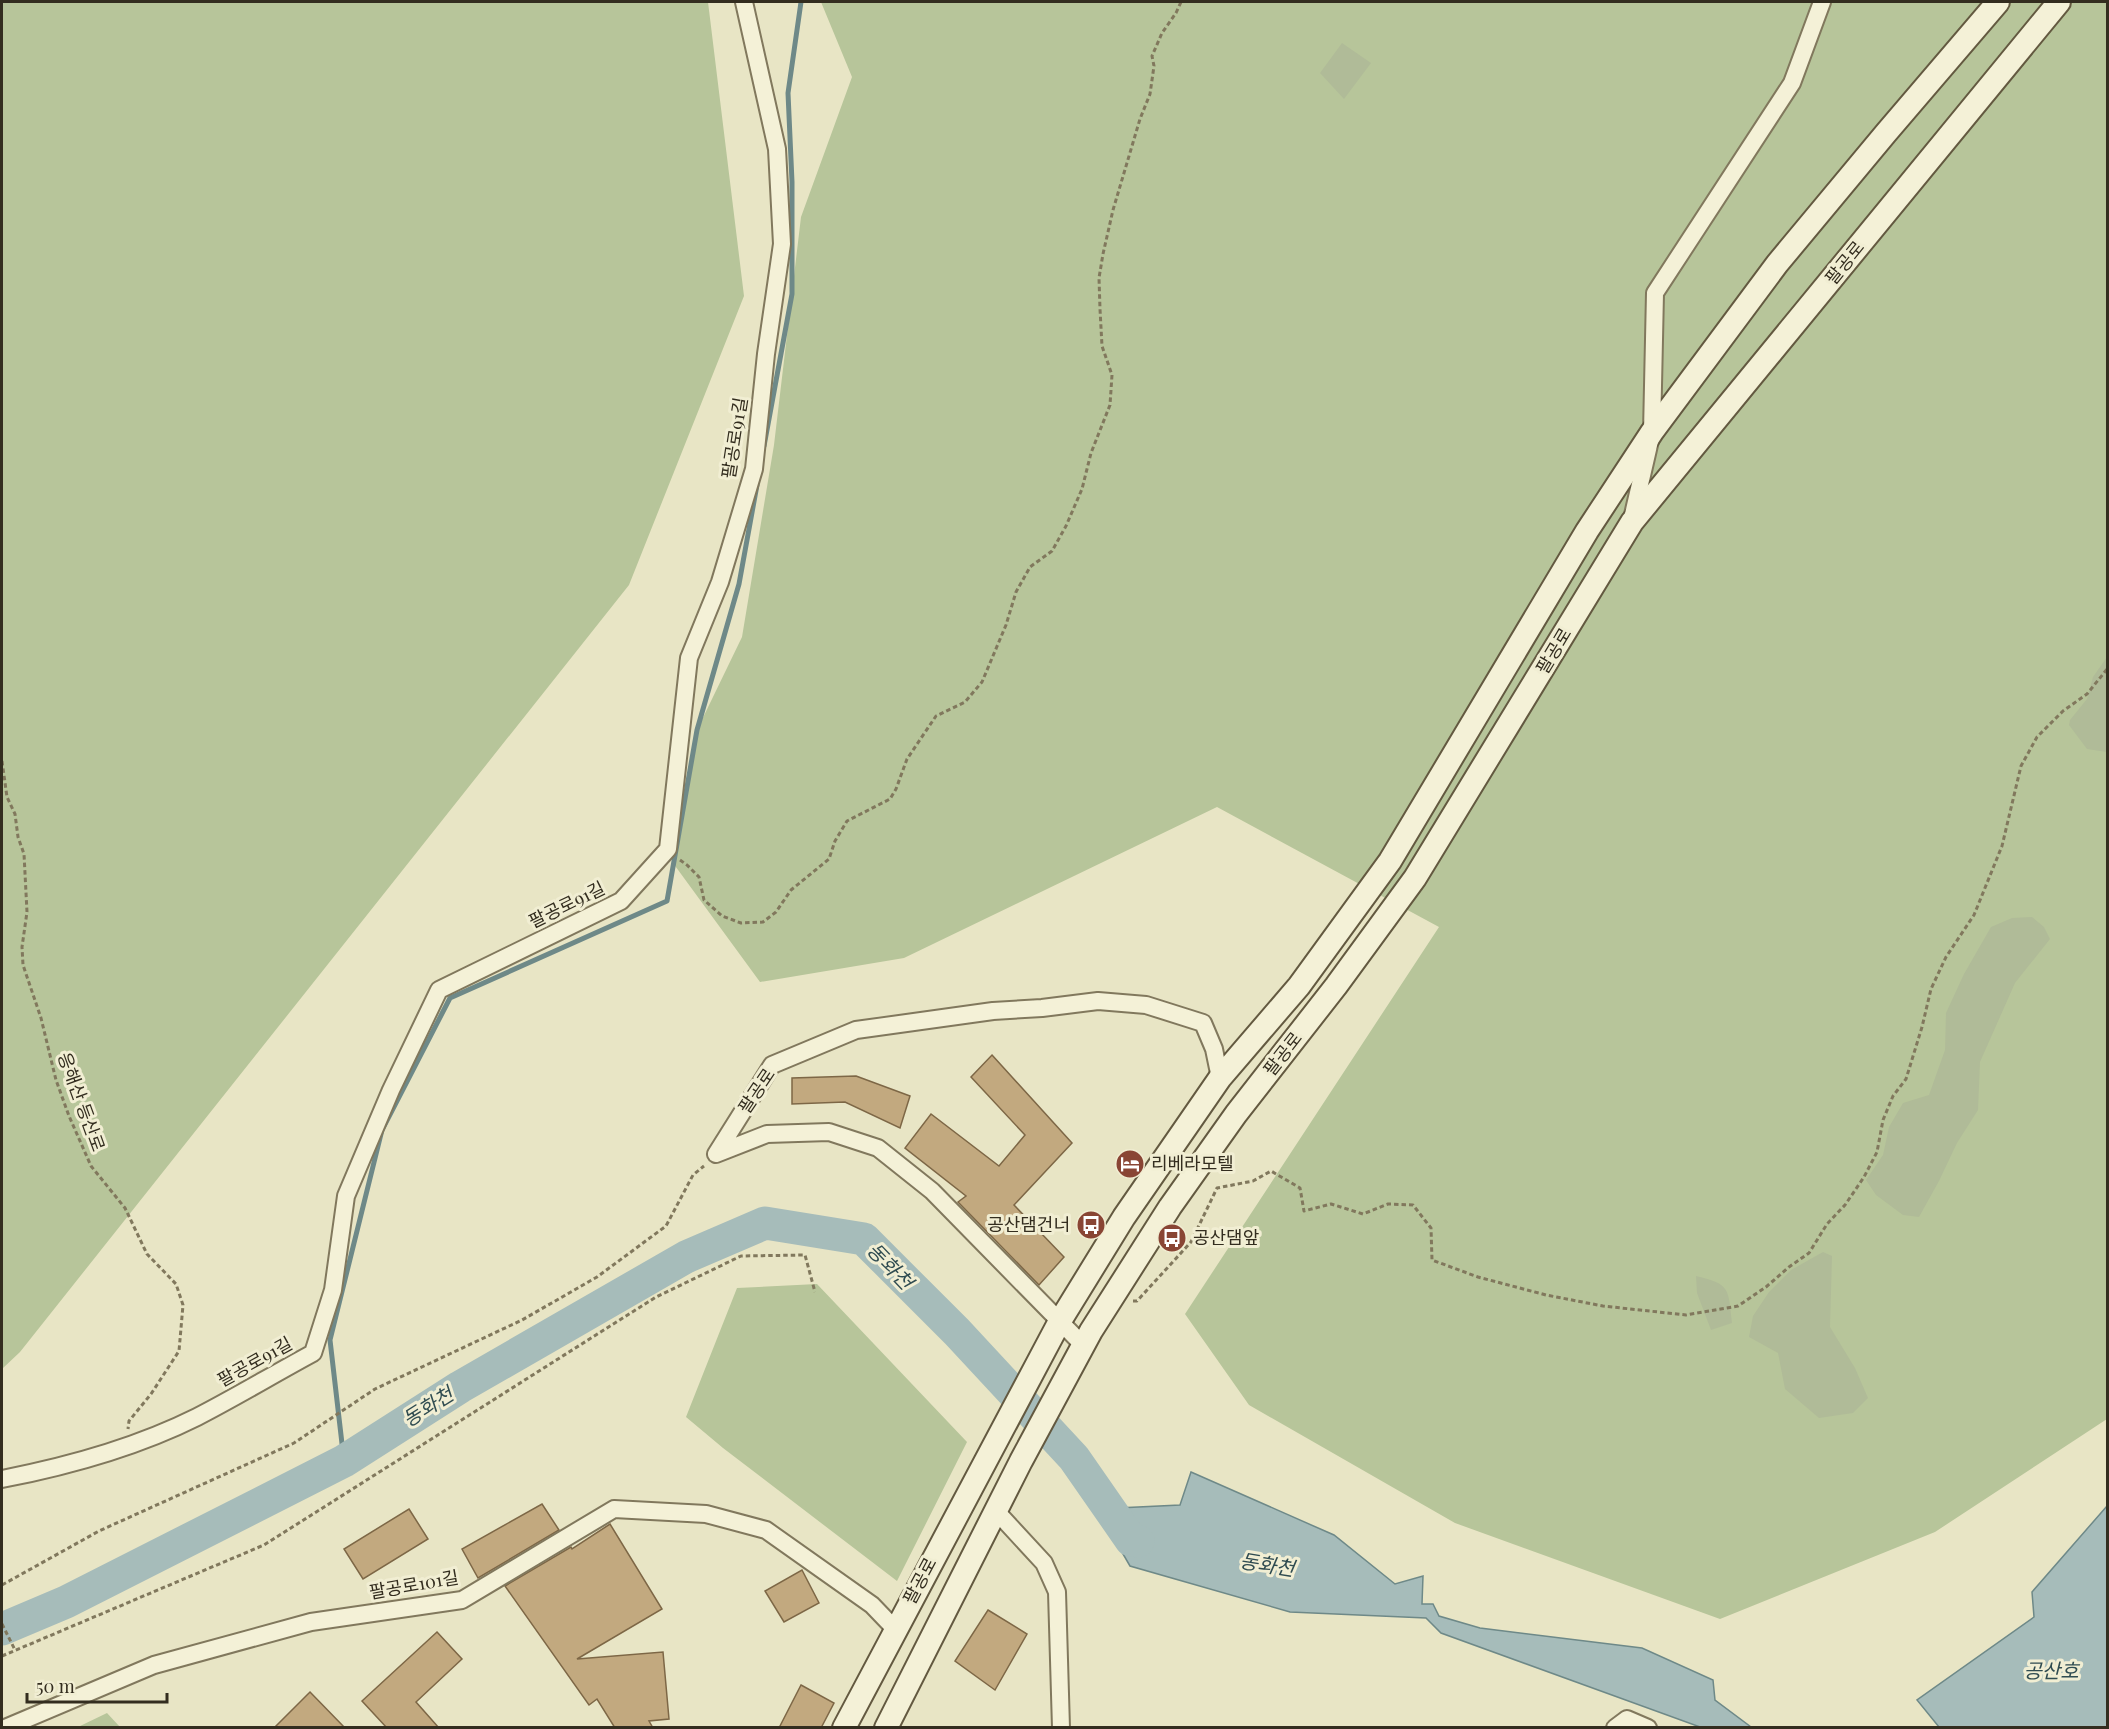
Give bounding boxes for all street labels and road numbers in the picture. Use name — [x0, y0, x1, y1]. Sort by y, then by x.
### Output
street label: 팔공로 — [1819, 236, 1869, 289]
street label: 팔공로91길 — [716, 395, 752, 480]
street label: 팔공로 — [1530, 623, 1576, 678]
street label: 팔공로91길 — [524, 875, 609, 933]
street label: 팔공로 — [1257, 1026, 1307, 1080]
street label: 응해산 등산로 — [53, 1049, 111, 1155]
street label: 팔공로 — [732, 1063, 780, 1118]
street label: 팔공로91길 — [213, 1331, 296, 1392]
street label: 팔공로 — [897, 1553, 941, 1608]
street label: 팔공로101길 — [367, 1564, 460, 1604]

